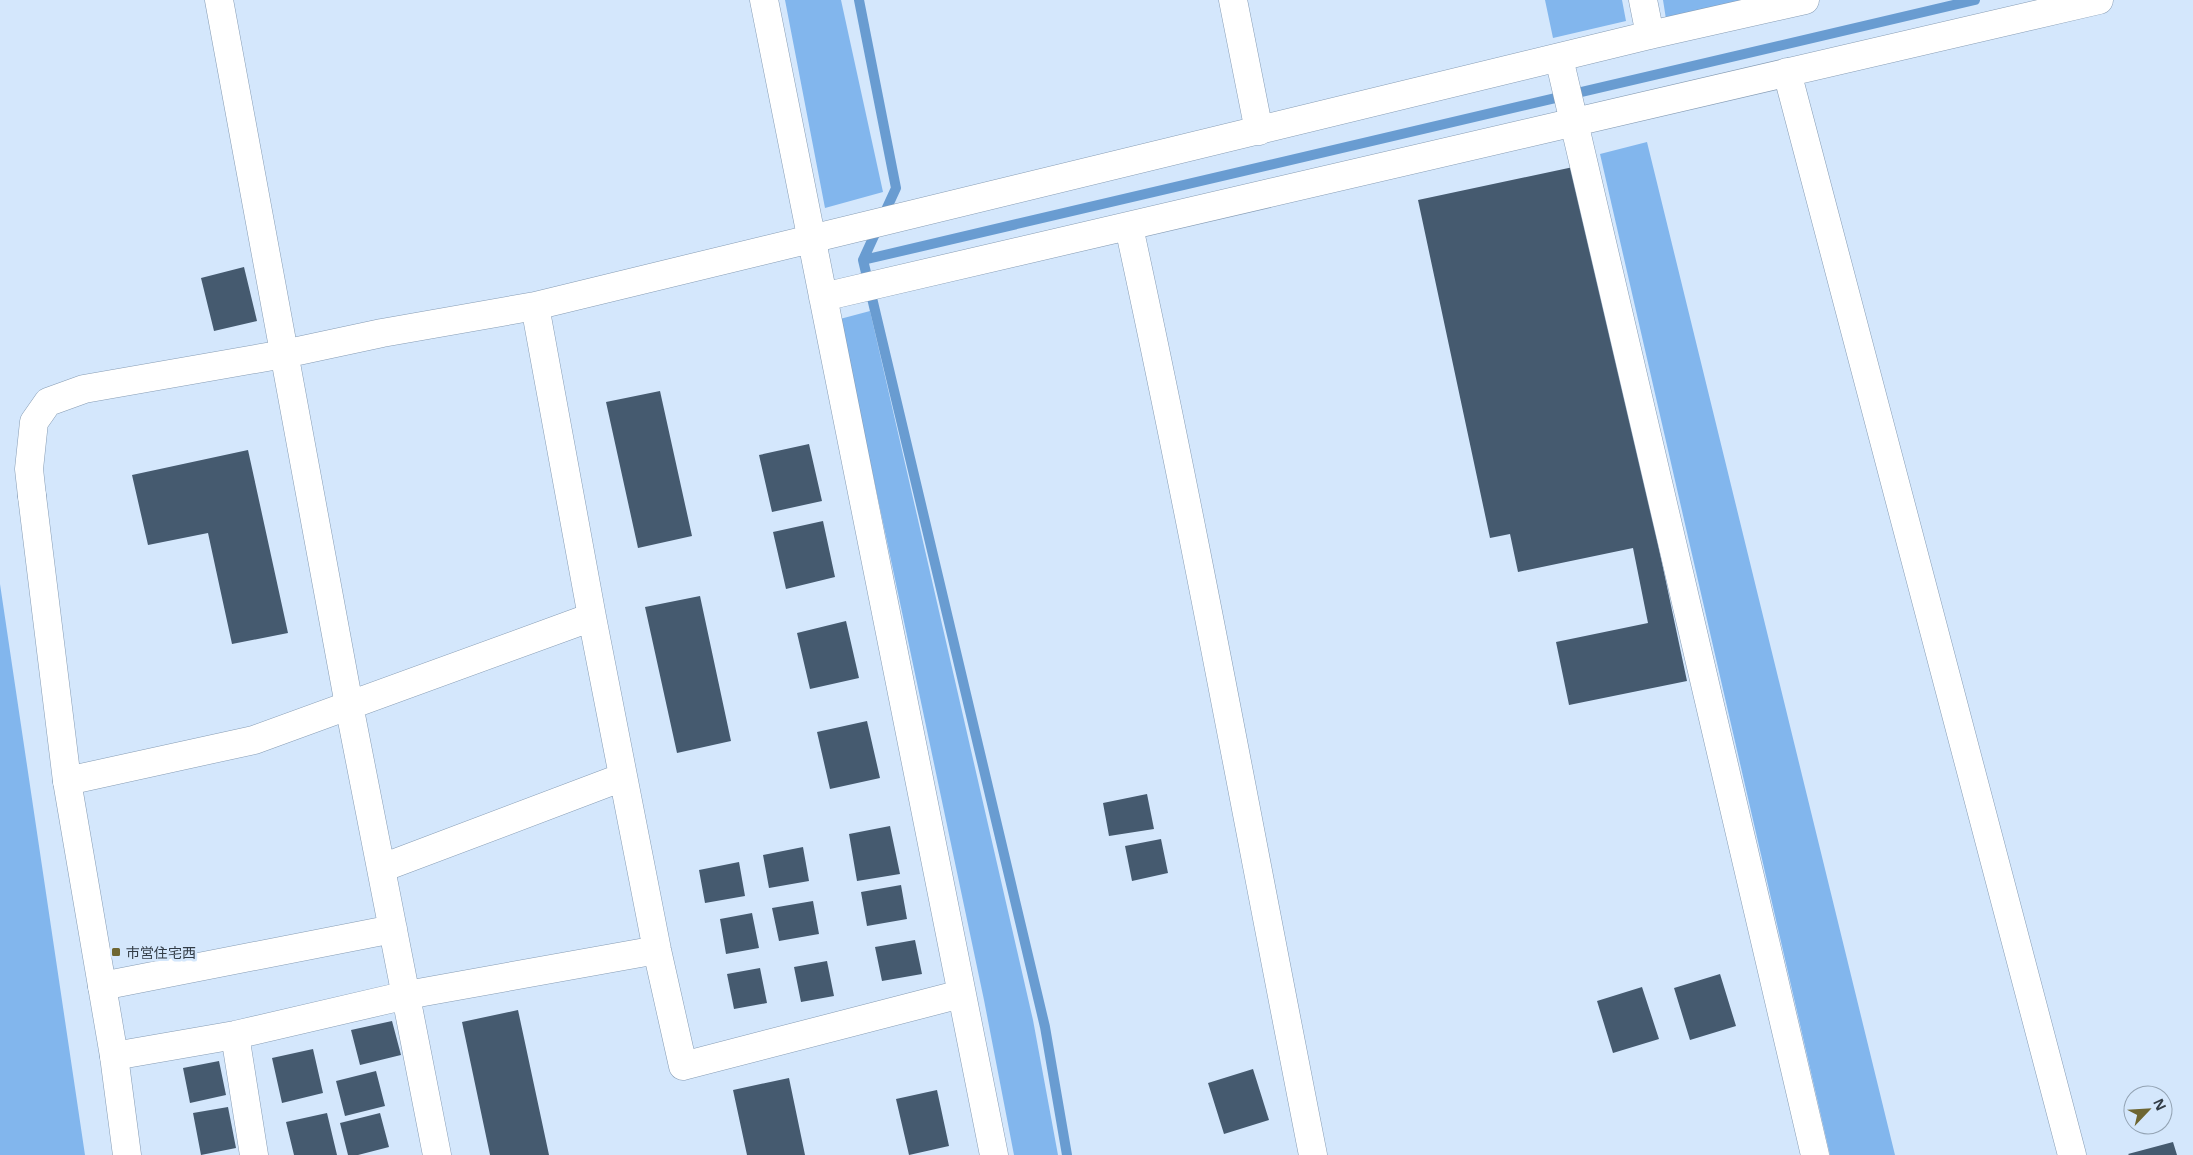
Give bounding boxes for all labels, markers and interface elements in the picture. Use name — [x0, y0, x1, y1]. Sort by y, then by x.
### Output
place label: 市営住宅西 — [126, 943, 196, 962]
marker: 市営住宅西 — [110, 946, 122, 958]
north arrow — [2123, 1085, 2173, 1135]
text: N — [2149, 1095, 2171, 1113]

